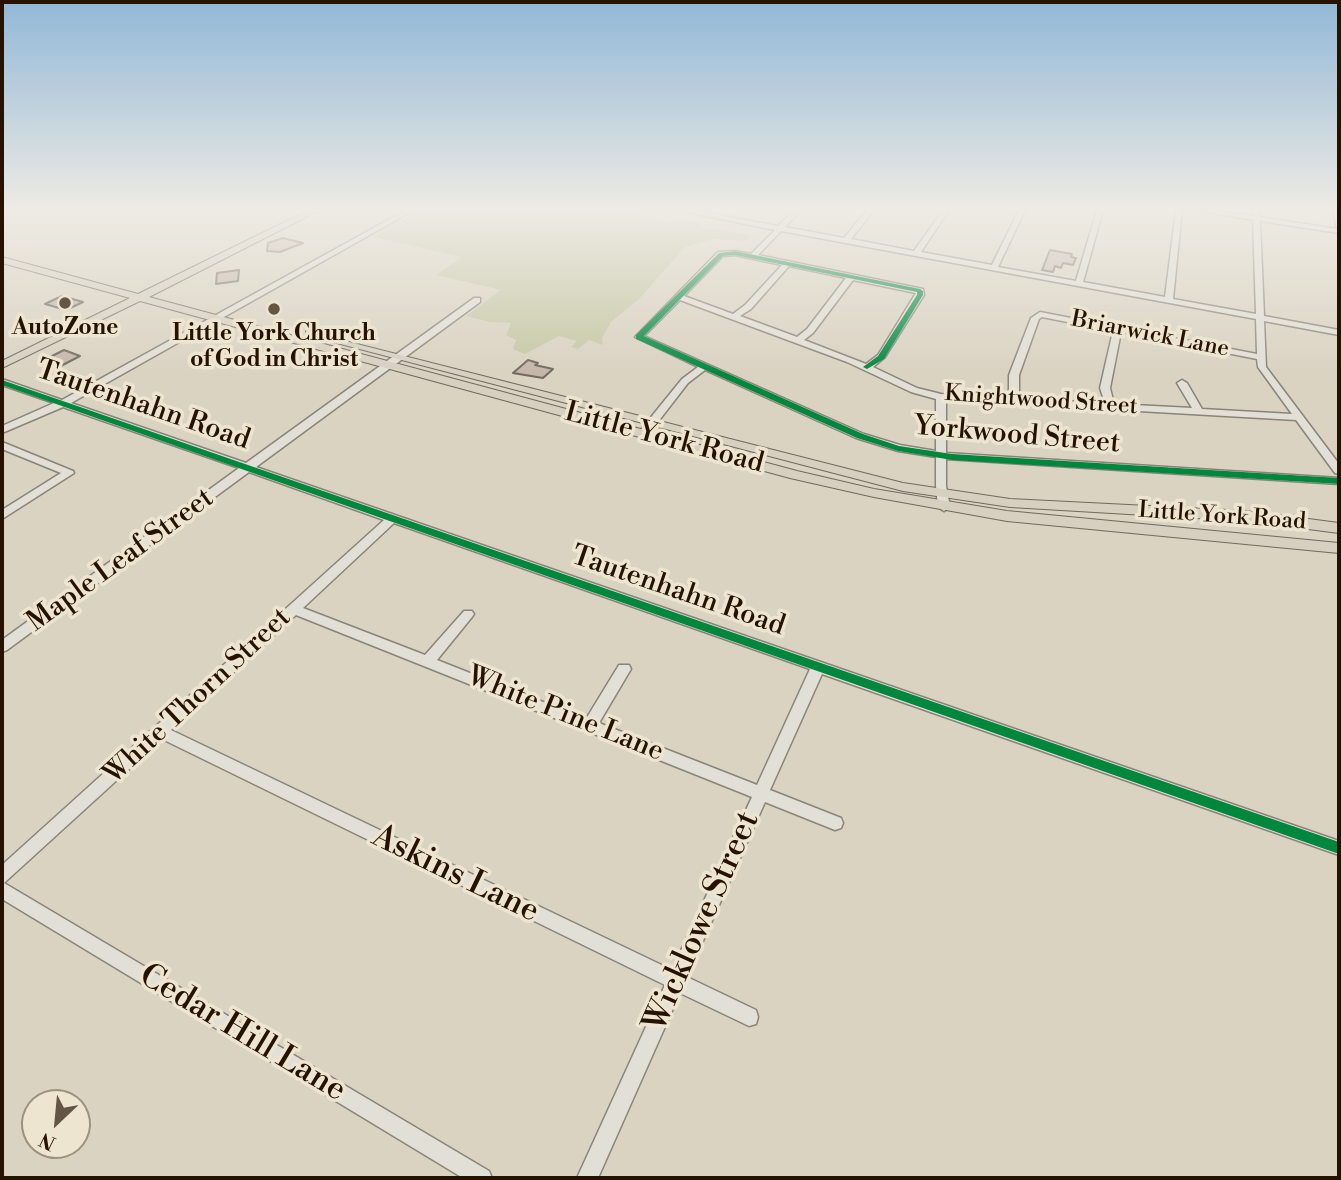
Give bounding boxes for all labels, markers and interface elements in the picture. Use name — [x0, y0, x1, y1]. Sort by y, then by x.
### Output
marker: AutoZone — [57, 295, 73, 311]
marker: Little York Church of God in Christ — [266, 301, 282, 317]
street label: Briarwick Lane — [1069, 306, 1231, 364]
place label: AutoZone — [12, 314, 118, 342]
place label: Little York Church of God in Christ — [172, 320, 376, 374]
street label: Tautenhahn Road — [32, 354, 254, 458]
street label: Knightwood Street — [944, 380, 1138, 422]
street label: Little York Road — [561, 396, 767, 482]
street label: Yorkwood Street — [913, 410, 1121, 462]
street label: Maple Leaf Street — [21, 482, 221, 640]
street label: Little York Road — [1137, 497, 1307, 537]
street label: Tautenhahn Road — [567, 540, 789, 644]
street label: White Thorn Street — [98, 602, 298, 792]
street label: White Pine Lane — [462, 660, 668, 770]
street label: Wicklowe Street — [637, 806, 769, 1038]
street label: Askins Lane — [365, 818, 545, 932]
street label: Cedar Hill Lane — [131, 957, 353, 1111]
north arrow — [21, 1089, 91, 1159]
text: N — [36, 1127, 60, 1155]

